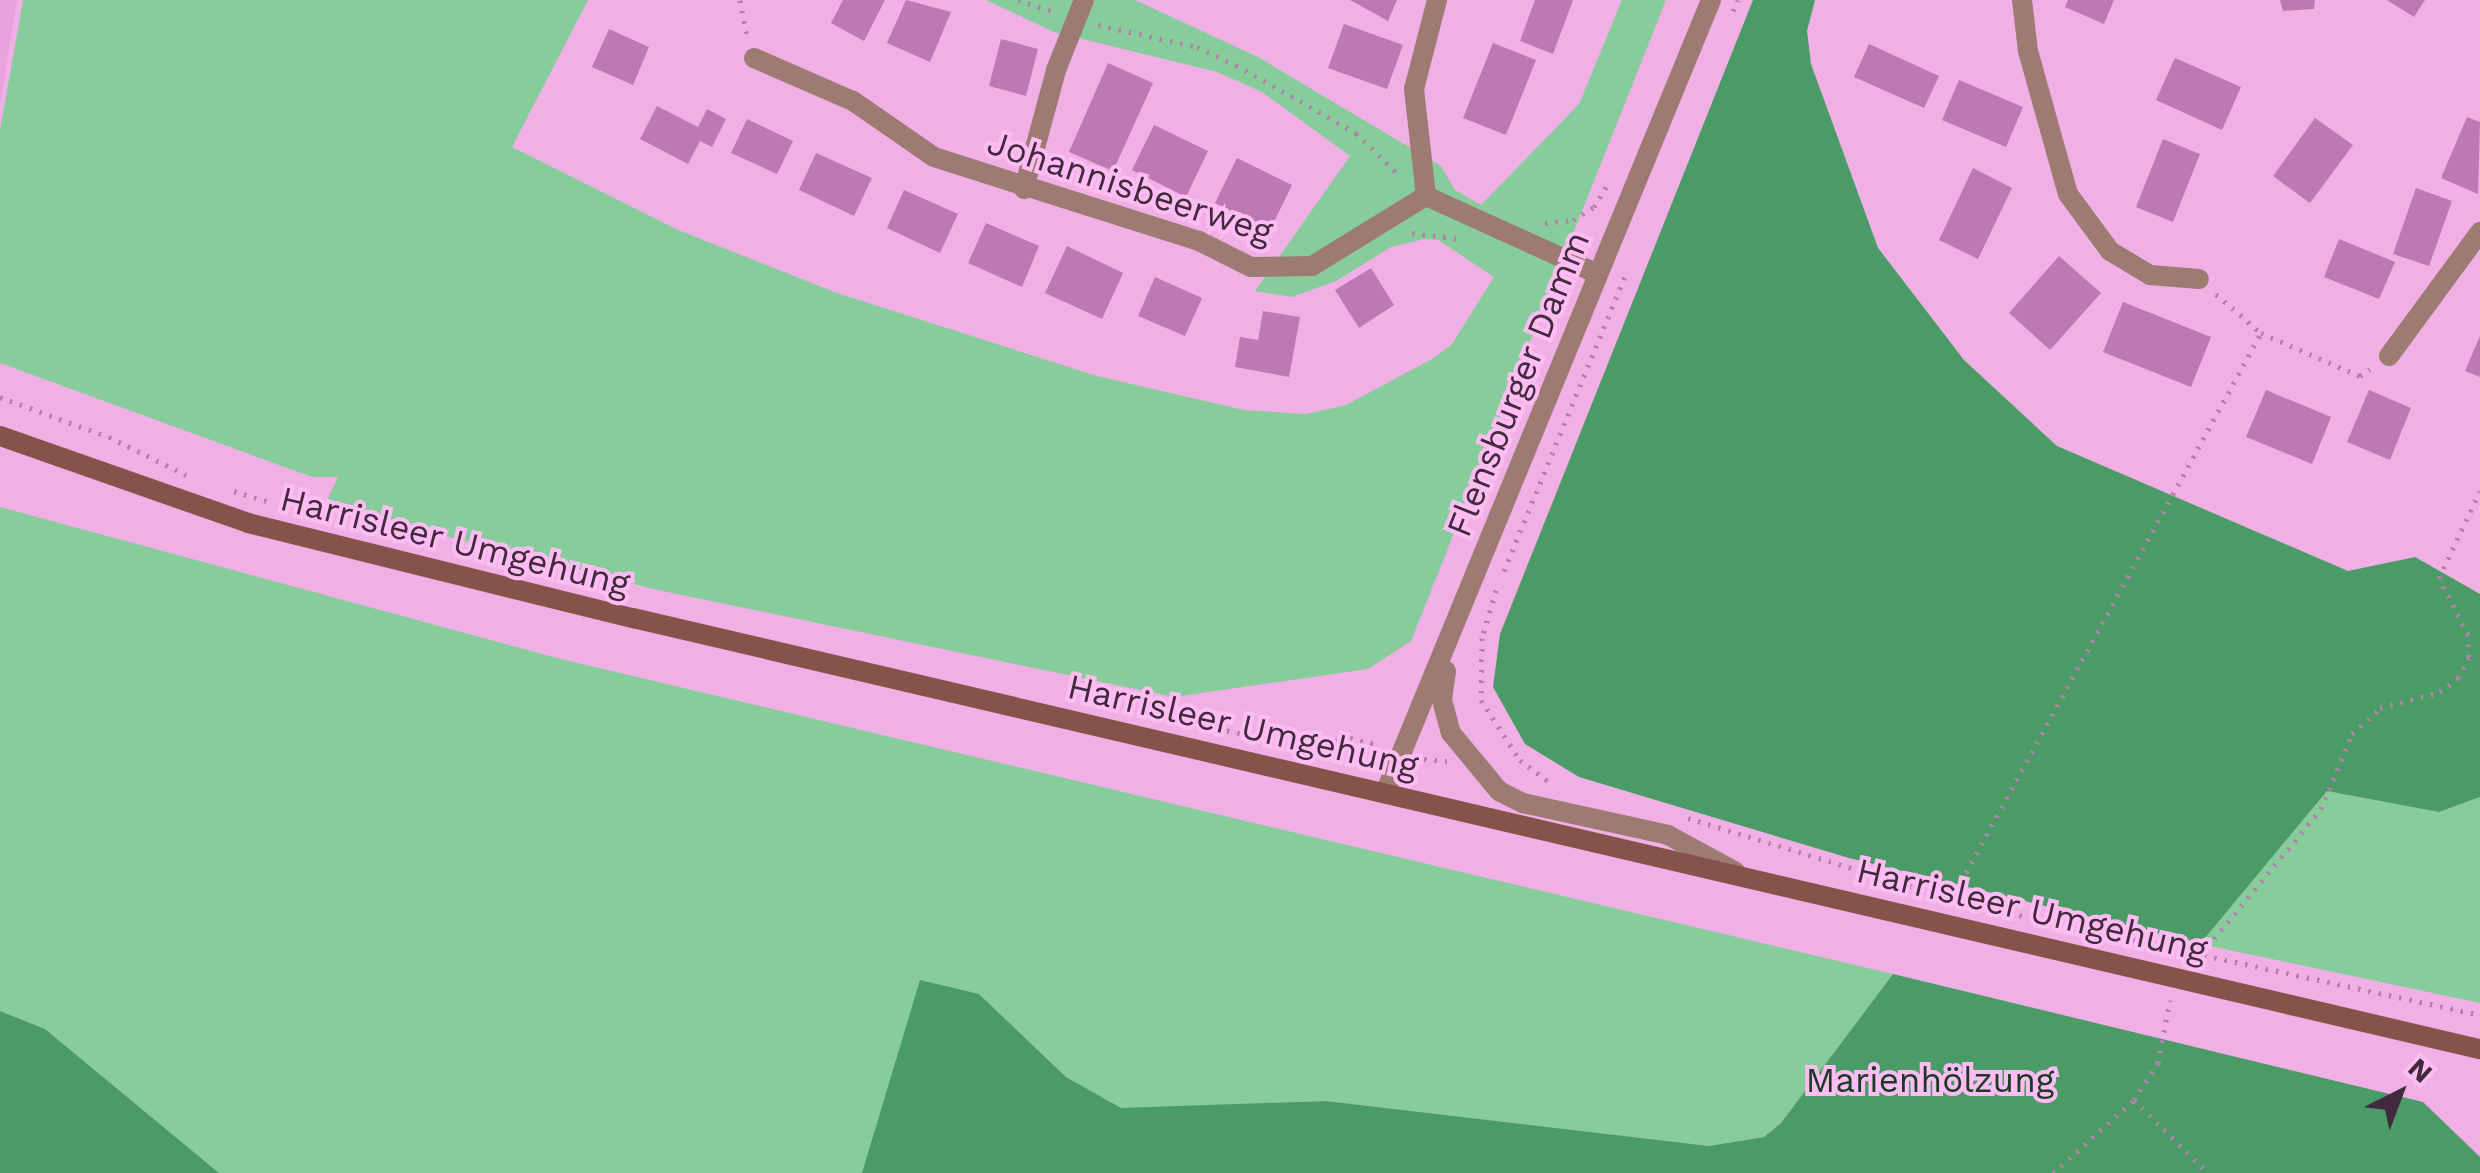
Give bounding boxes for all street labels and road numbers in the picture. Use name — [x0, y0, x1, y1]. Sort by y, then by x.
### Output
street label: Johannisbeerweg — [982, 121, 1278, 253]
street label: Flensburger Damm — [1437, 225, 1599, 543]
street label: Harrisleer Umgehung — [276, 477, 634, 605]
street label: Harrisleer Umgehung — [1063, 665, 1423, 787]
street label: Harrisleer Umgehung — [1852, 849, 2212, 971]

